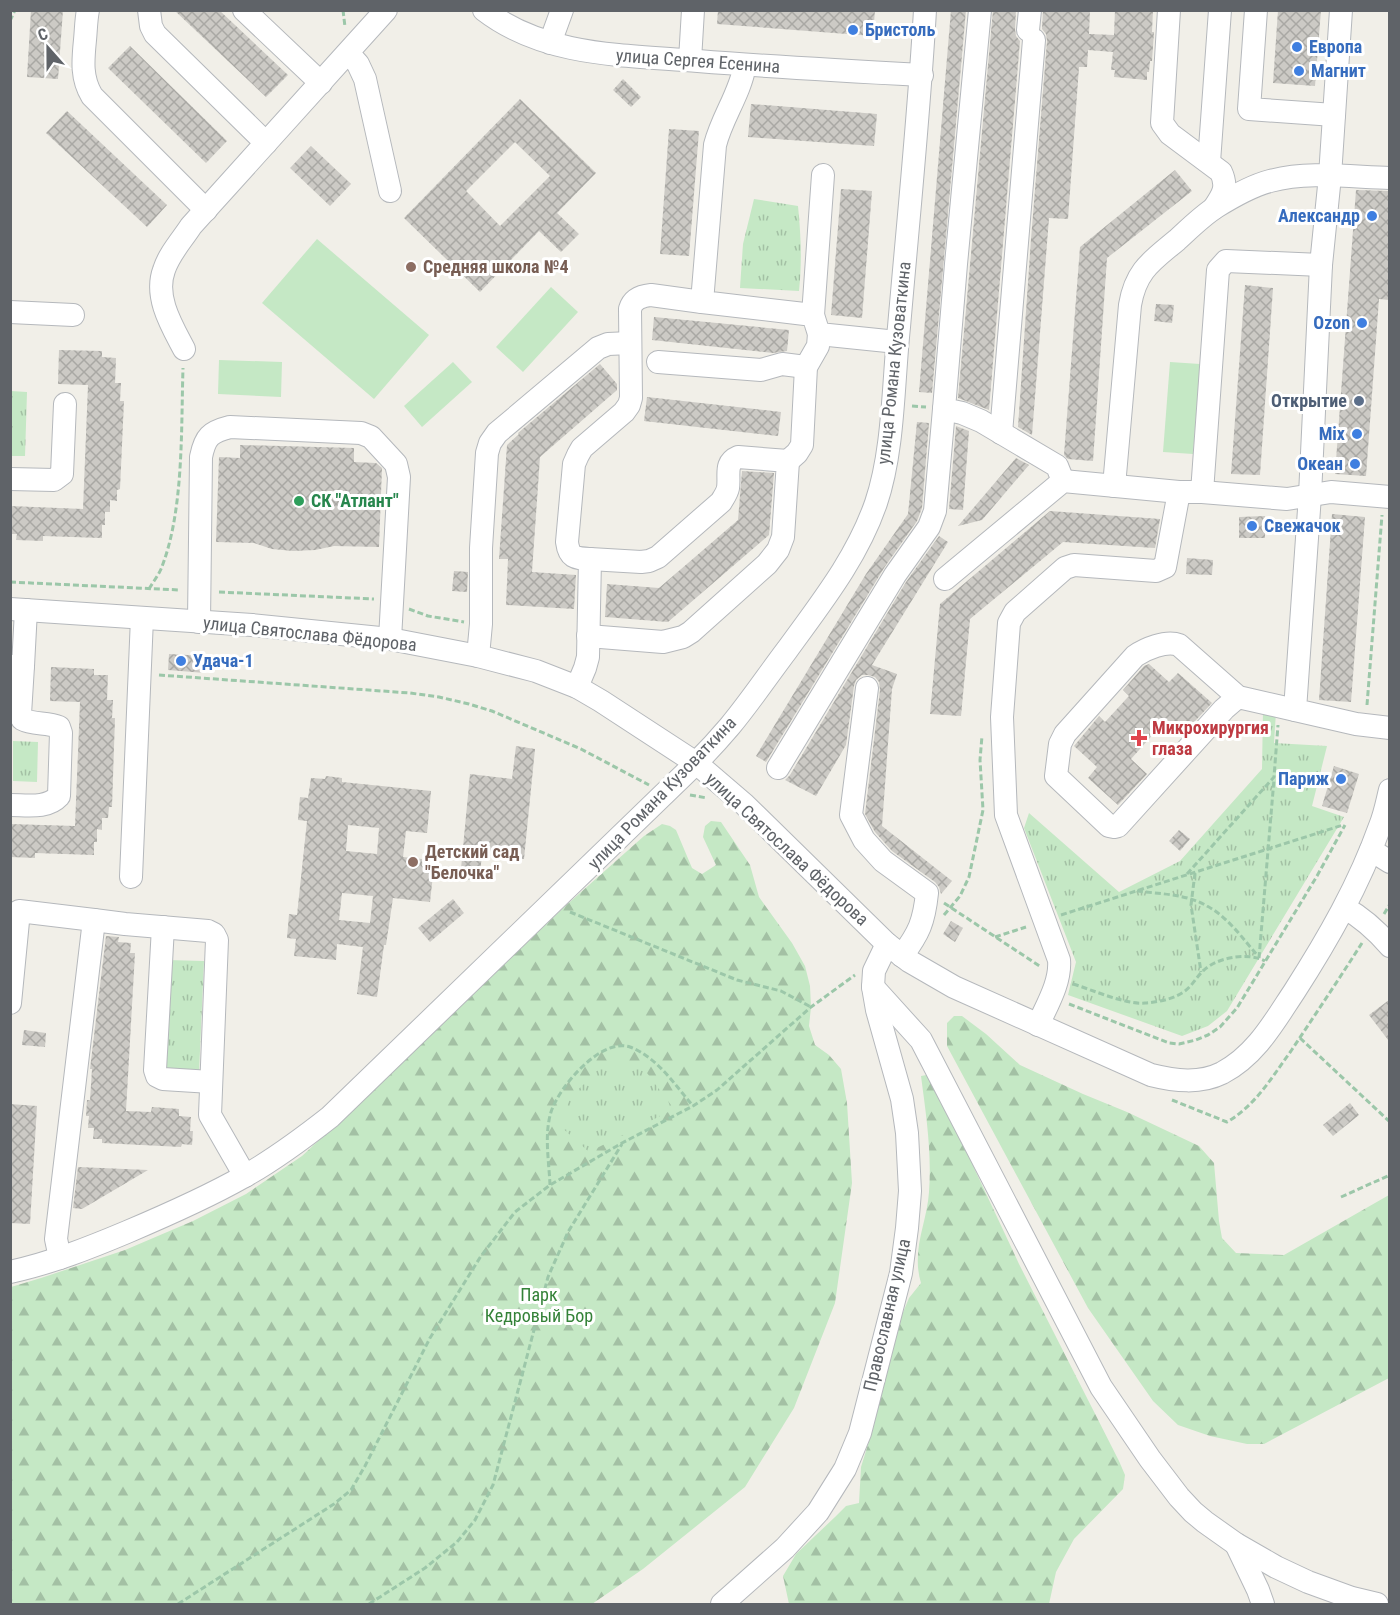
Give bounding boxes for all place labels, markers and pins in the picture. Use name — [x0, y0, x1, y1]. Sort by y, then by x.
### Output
place label: Бристоль — [865, 19, 935, 40]
marker: Бристоль — [846, 23, 860, 37]
place label: Европа — [1309, 36, 1362, 57]
marker: Европа — [1290, 40, 1304, 54]
place label: Магнит — [1311, 60, 1366, 81]
marker: Магнит — [1292, 64, 1306, 78]
place label: Александр — [1278, 205, 1360, 226]
marker: Александр — [1365, 209, 1379, 223]
place label: Средняя школа №4 — [423, 256, 569, 277]
marker: Средняя школа №4 — [404, 260, 418, 274]
place label: Ozon — [1313, 312, 1350, 333]
marker: Ozon — [1355, 316, 1369, 330]
place label: Открытие — [1271, 390, 1347, 411]
marker: Открытие — [1352, 394, 1366, 408]
place label: Mix — [1319, 423, 1345, 444]
marker: Mix — [1350, 427, 1364, 441]
place label: Океан — [1297, 453, 1343, 474]
marker: Океан — [1348, 457, 1362, 471]
place label: СК "Атлант" — [311, 490, 399, 511]
marker: СК "Атлант" — [292, 494, 306, 508]
place label: Свежачок — [1264, 515, 1341, 536]
marker: Свежачок — [1245, 519, 1259, 533]
place label: Удача-1 — [193, 650, 254, 671]
marker: Удача-1 — [174, 654, 188, 668]
place label: Микрохирургия глаза — [1152, 717, 1269, 759]
marker: Микрохирургия глаза — [1130, 729, 1148, 747]
place label: Париж — [1278, 768, 1329, 789]
marker: Париж — [1334, 772, 1348, 786]
place label: Детский сад "Белочка" — [425, 841, 519, 883]
marker: Детский сад "Белочка" — [406, 855, 420, 869]

